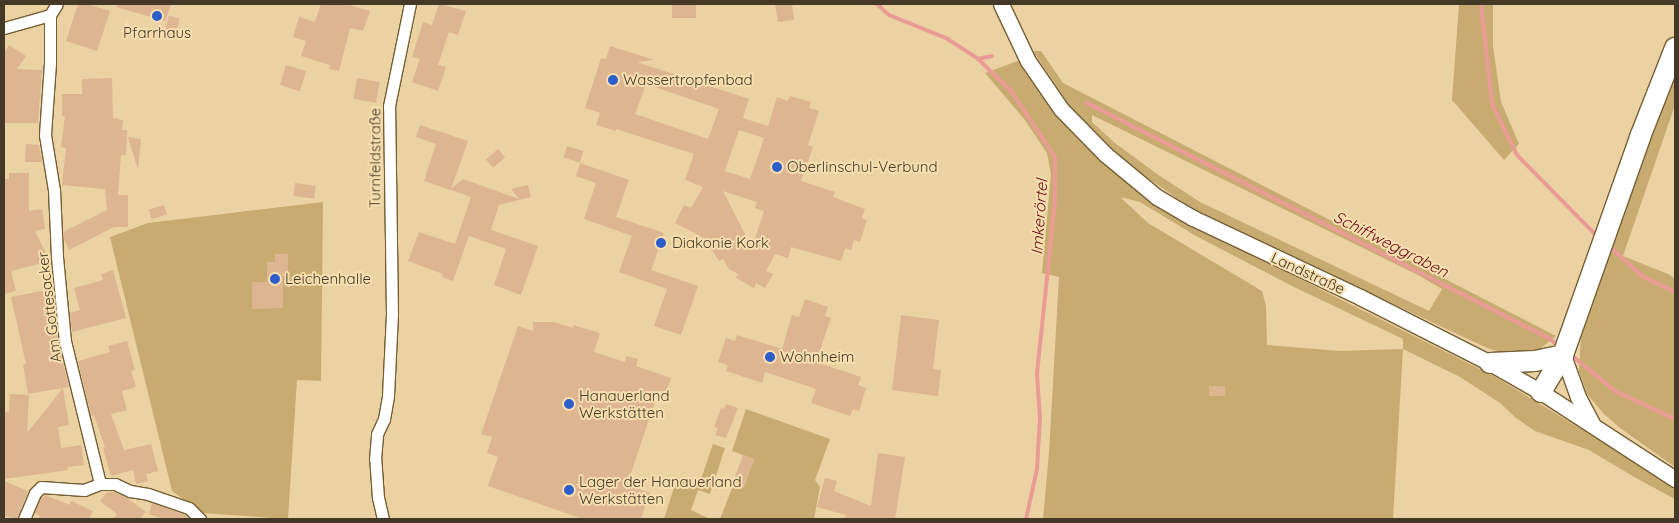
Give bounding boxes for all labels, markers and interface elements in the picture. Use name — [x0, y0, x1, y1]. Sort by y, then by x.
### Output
marker: Pfarrhaus — [151, 10, 163, 22]
place label: Pfarrhaus — [123, 24, 191, 42]
place label: Wassertropfenbad — [623, 71, 753, 89]
marker: Wassertropfenbad — [607, 74, 619, 86]
street label: Turnfeldstraße — [366, 108, 384, 208]
place label: Oberlinschul-Verbund — [787, 158, 938, 176]
marker: Oberlinschul-Verbund — [771, 161, 783, 173]
water label: Imkerörtel — [1027, 178, 1051, 256]
water label: Schiffweggraben — [1331, 207, 1451, 281]
place label: Diakonie Kork — [672, 234, 769, 252]
marker: Diakonie Kork — [654, 236, 668, 250]
street label: Landstraße — [1268, 248, 1348, 298]
street label: Am Gottesacker — [33, 251, 65, 363]
place label: Leichenhalle — [285, 270, 371, 288]
marker: Leichenhalle — [269, 273, 281, 285]
place label: Wohnheim — [780, 348, 854, 366]
marker: Wohnheim — [764, 351, 776, 363]
place label: Hanauerland Werkstätten — [579, 386, 670, 421]
marker: Hanauerland Werkstätten — [563, 398, 575, 410]
place label: Lager der Hanauerland Werkstätten — [579, 472, 741, 507]
marker: Lager der Hanauerland Werkstätten — [563, 484, 575, 496]

